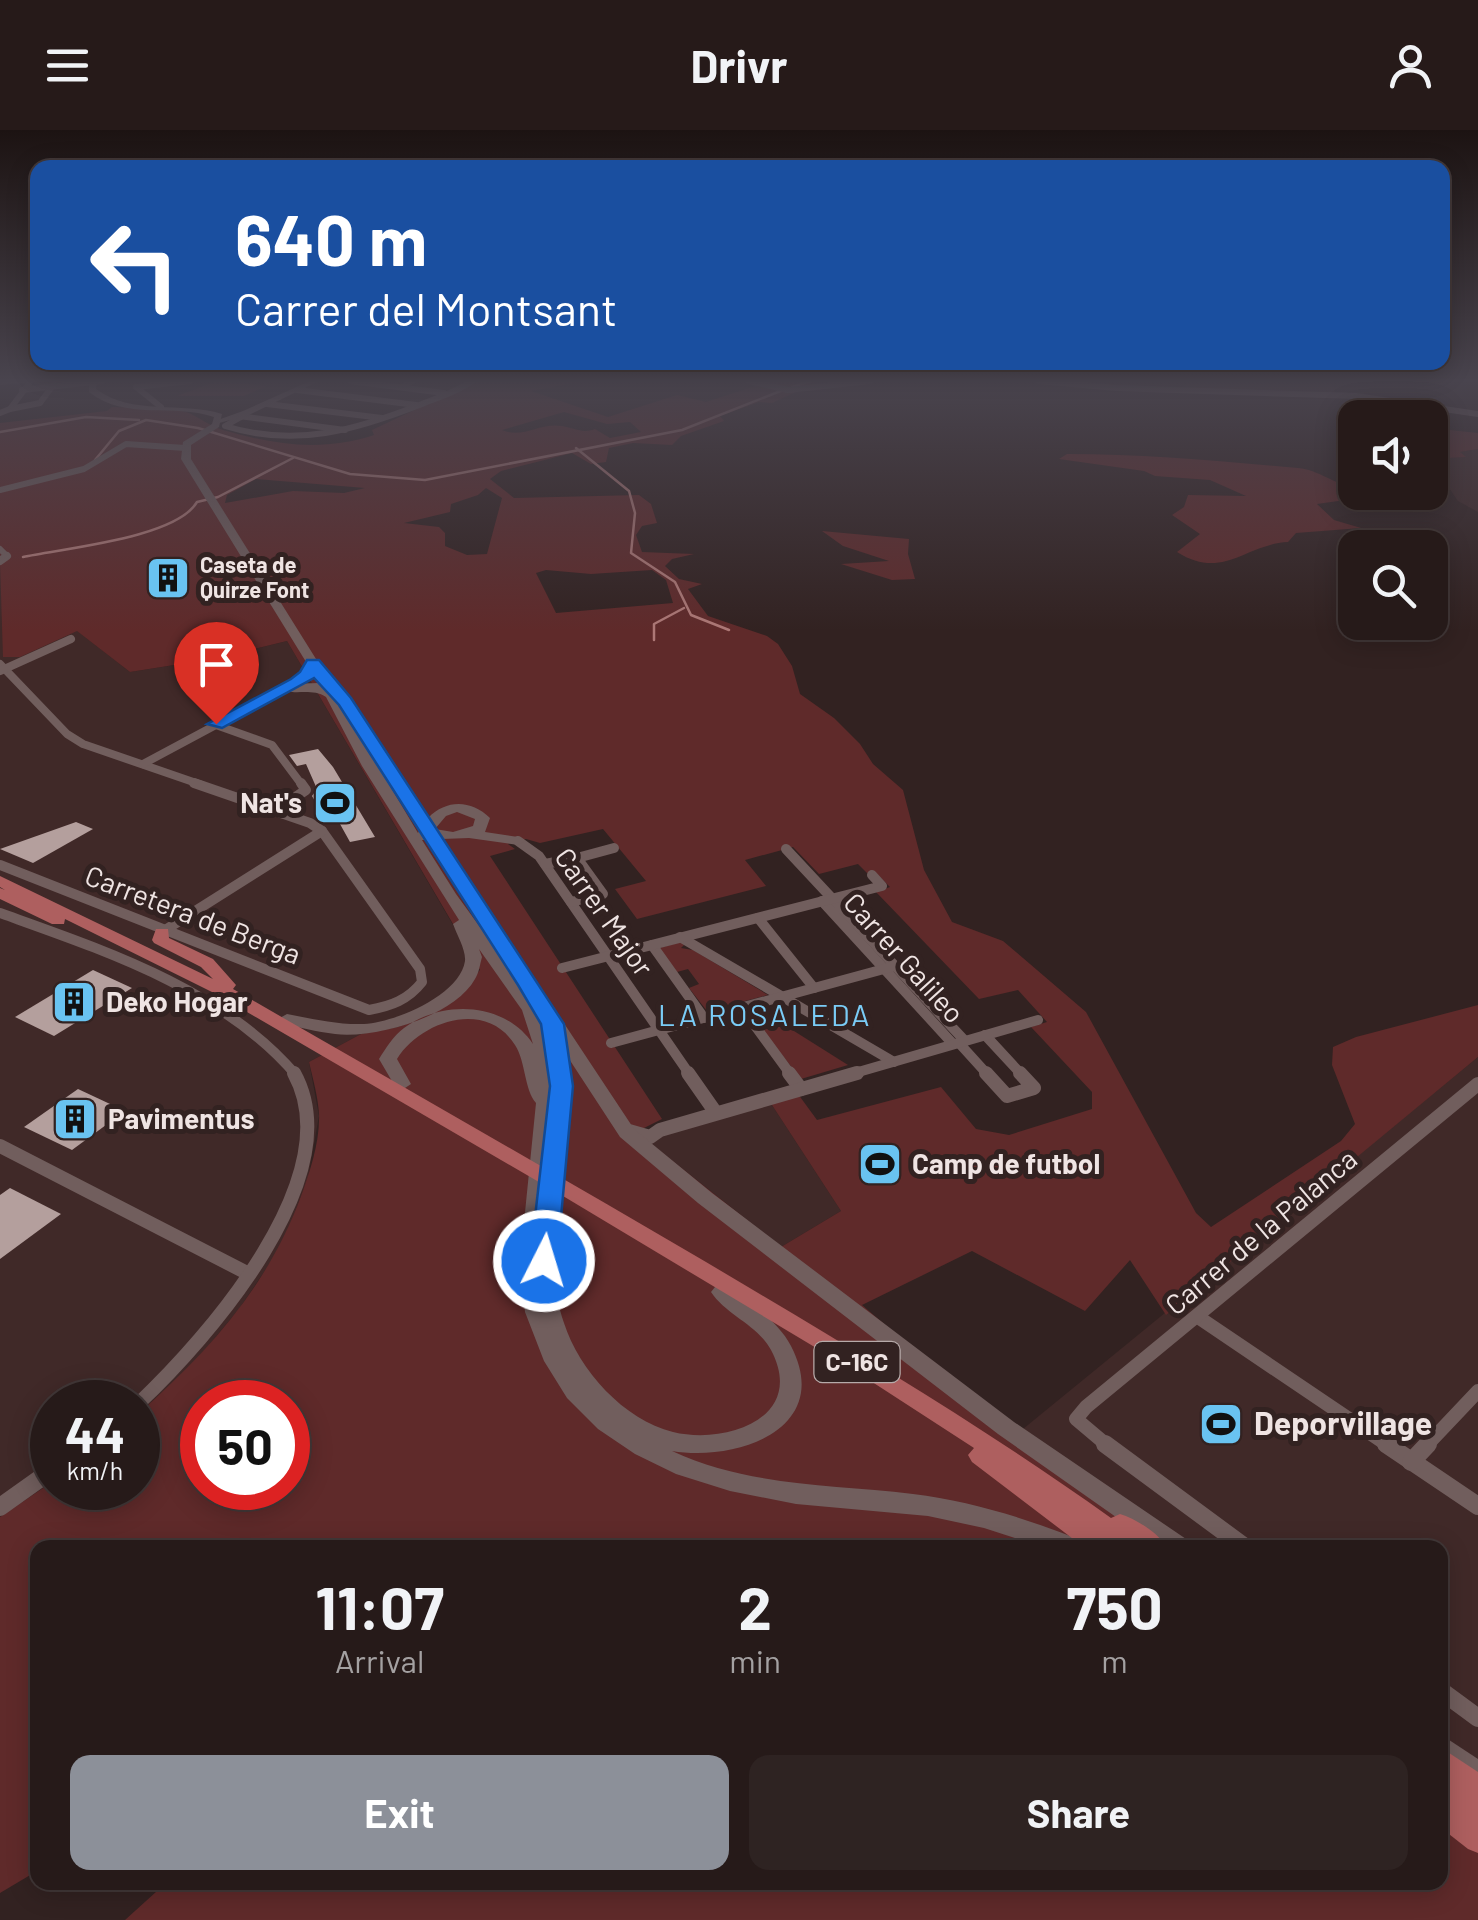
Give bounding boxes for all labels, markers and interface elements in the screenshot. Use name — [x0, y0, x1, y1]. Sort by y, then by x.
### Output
icon: menu — [40, 38, 95, 93]
text: Drivr — [690, 38, 788, 92]
icon: person — [1383, 38, 1438, 93]
text: 640 m — [235, 196, 427, 280]
icon: left — [70, 200, 200, 330]
text: Carrer del Montsant — [235, 281, 617, 335]
map controls — [1338, 400, 1448, 640]
button: sound — [1338, 400, 1448, 510]
button: search — [1338, 530, 1448, 640]
place label: Caseta de Quirze Font — [200, 551, 309, 602]
building icon: Caseta de Quirze Font — [145, 555, 191, 601]
pin — [174, 622, 259, 725]
icon: arrive — [189, 637, 244, 692]
sports icon: Nat's — [312, 780, 358, 826]
place label: Nat's — [240, 785, 302, 819]
street label: Carrer Major — [548, 841, 661, 982]
street label: Carretera de Berga — [81, 857, 306, 971]
street label: Carrer Galileo — [837, 885, 972, 1029]
building icon: Deko Hogar — [51, 979, 97, 1025]
place label: Deko Hogar — [106, 984, 248, 1018]
district label: LA ROSALEDA — [658, 996, 872, 1032]
building icon: Pavimentus — [52, 1096, 98, 1142]
place label: Pavimentus — [108, 1101, 254, 1135]
sports icon: Camp de futbol — [857, 1141, 903, 1187]
street label: Carrer de la Palanca — [1158, 1141, 1363, 1321]
place label: Camp de futbol — [912, 1146, 1100, 1180]
position arrow — [492, 1209, 596, 1313]
road number: C-16C — [814, 1342, 900, 1382]
speed limit sign: 50 — [180, 1380, 310, 1510]
sports icon: Deporvillage — [1198, 1401, 1244, 1447]
text: 44 — [65, 1403, 125, 1463]
place label: Deporvillage — [1254, 1403, 1432, 1441]
text: km/h — [67, 1455, 123, 1485]
text: 11:07 — [315, 1570, 444, 1642]
text: 2 — [738, 1570, 772, 1642]
text: 750 — [1066, 1570, 1163, 1642]
text: Arrival — [335, 1641, 424, 1679]
text: min — [729, 1641, 781, 1679]
text: m — [1101, 1641, 1128, 1679]
button: Exit — [70, 1755, 729, 1870]
button: Share — [749, 1755, 1408, 1870]

